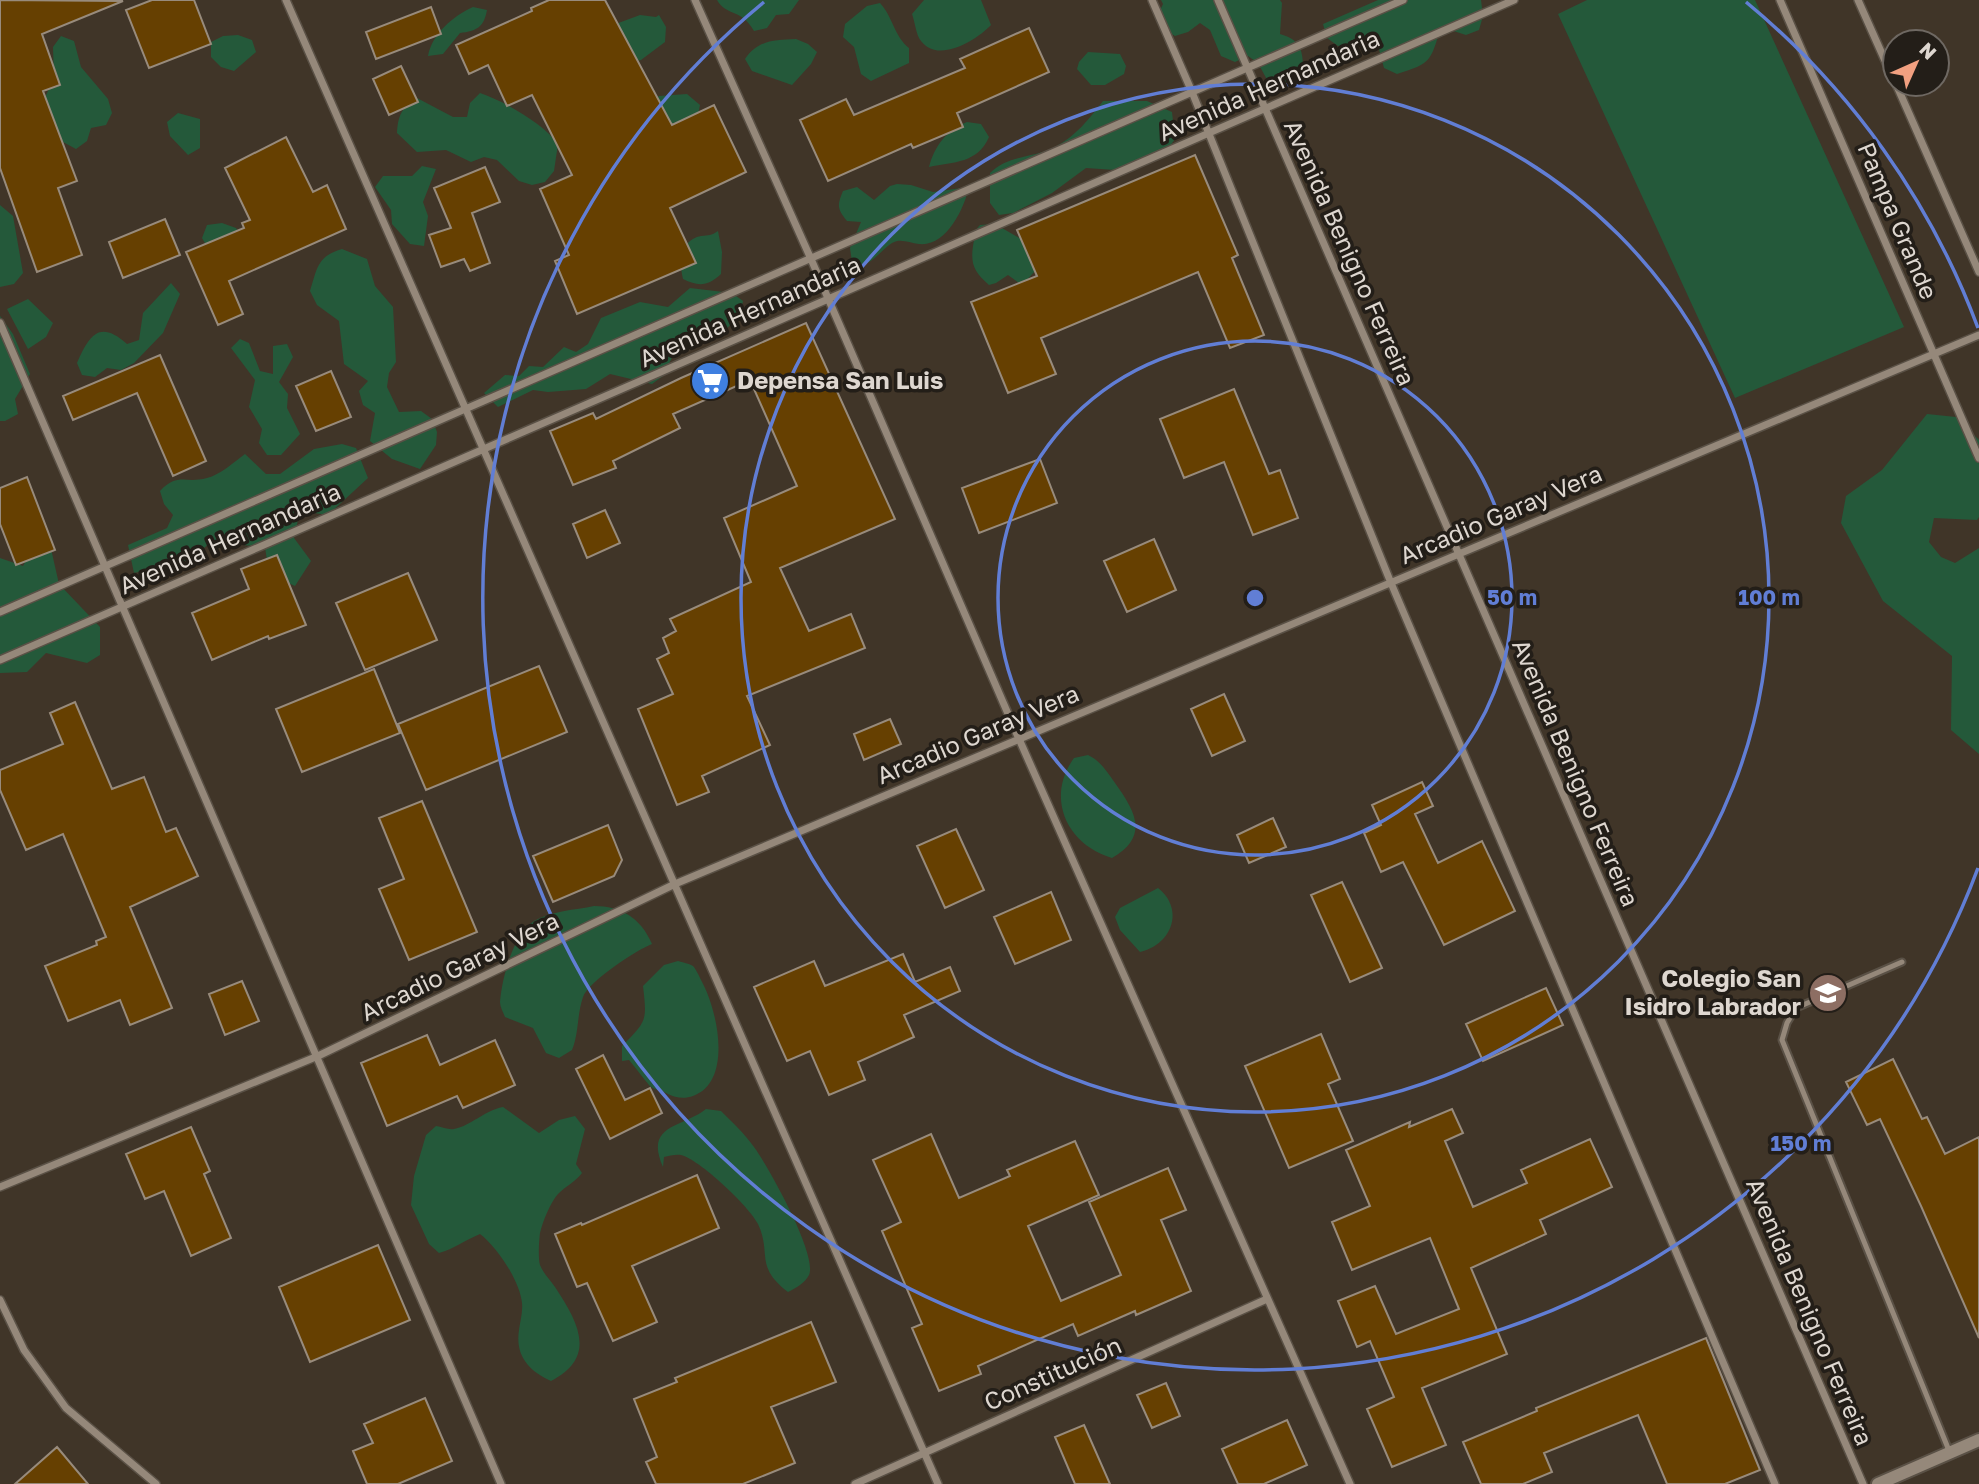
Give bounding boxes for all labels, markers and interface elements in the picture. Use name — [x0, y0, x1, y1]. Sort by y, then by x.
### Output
street label: Avenida Hernandaria — [1153, 23, 1384, 147]
north arrow — [1881, 28, 1951, 98]
text: N — [1915, 37, 1942, 64]
street label: Avenida Benigno Ferreira — [1279, 115, 1422, 390]
street label: Pampa Grande — [1852, 138, 1944, 303]
street label: Avenida Hernandaria — [634, 249, 865, 373]
supermarket icon: Depensa San Luis — [689, 360, 731, 402]
place label: Depensa San Luis — [737, 365, 943, 394]
street label: Arcadio Garay Vera — [1395, 458, 1606, 569]
street label: Avenida Hernandaria — [114, 476, 345, 600]
text: 50 m — [1487, 584, 1537, 610]
text: 100 m — [1738, 584, 1800, 610]
centre of rings — [1243, 586, 1267, 610]
street label: Avenida Benigno Ferreira — [1507, 634, 1646, 910]
street label: Arcadio Garay Vera — [872, 678, 1083, 789]
street label: Arcadio Garay Vera — [356, 905, 563, 1026]
place label: Colegio San Isidro Labrador — [1625, 963, 1801, 1020]
school or university icon: Colegio San Isidro Labrador — [1807, 972, 1849, 1014]
text: 150 m — [1771, 1130, 1831, 1156]
street label: Avenida Benigno Ferreira — [1741, 1173, 1880, 1449]
street label: Constitución — [979, 1329, 1125, 1416]

